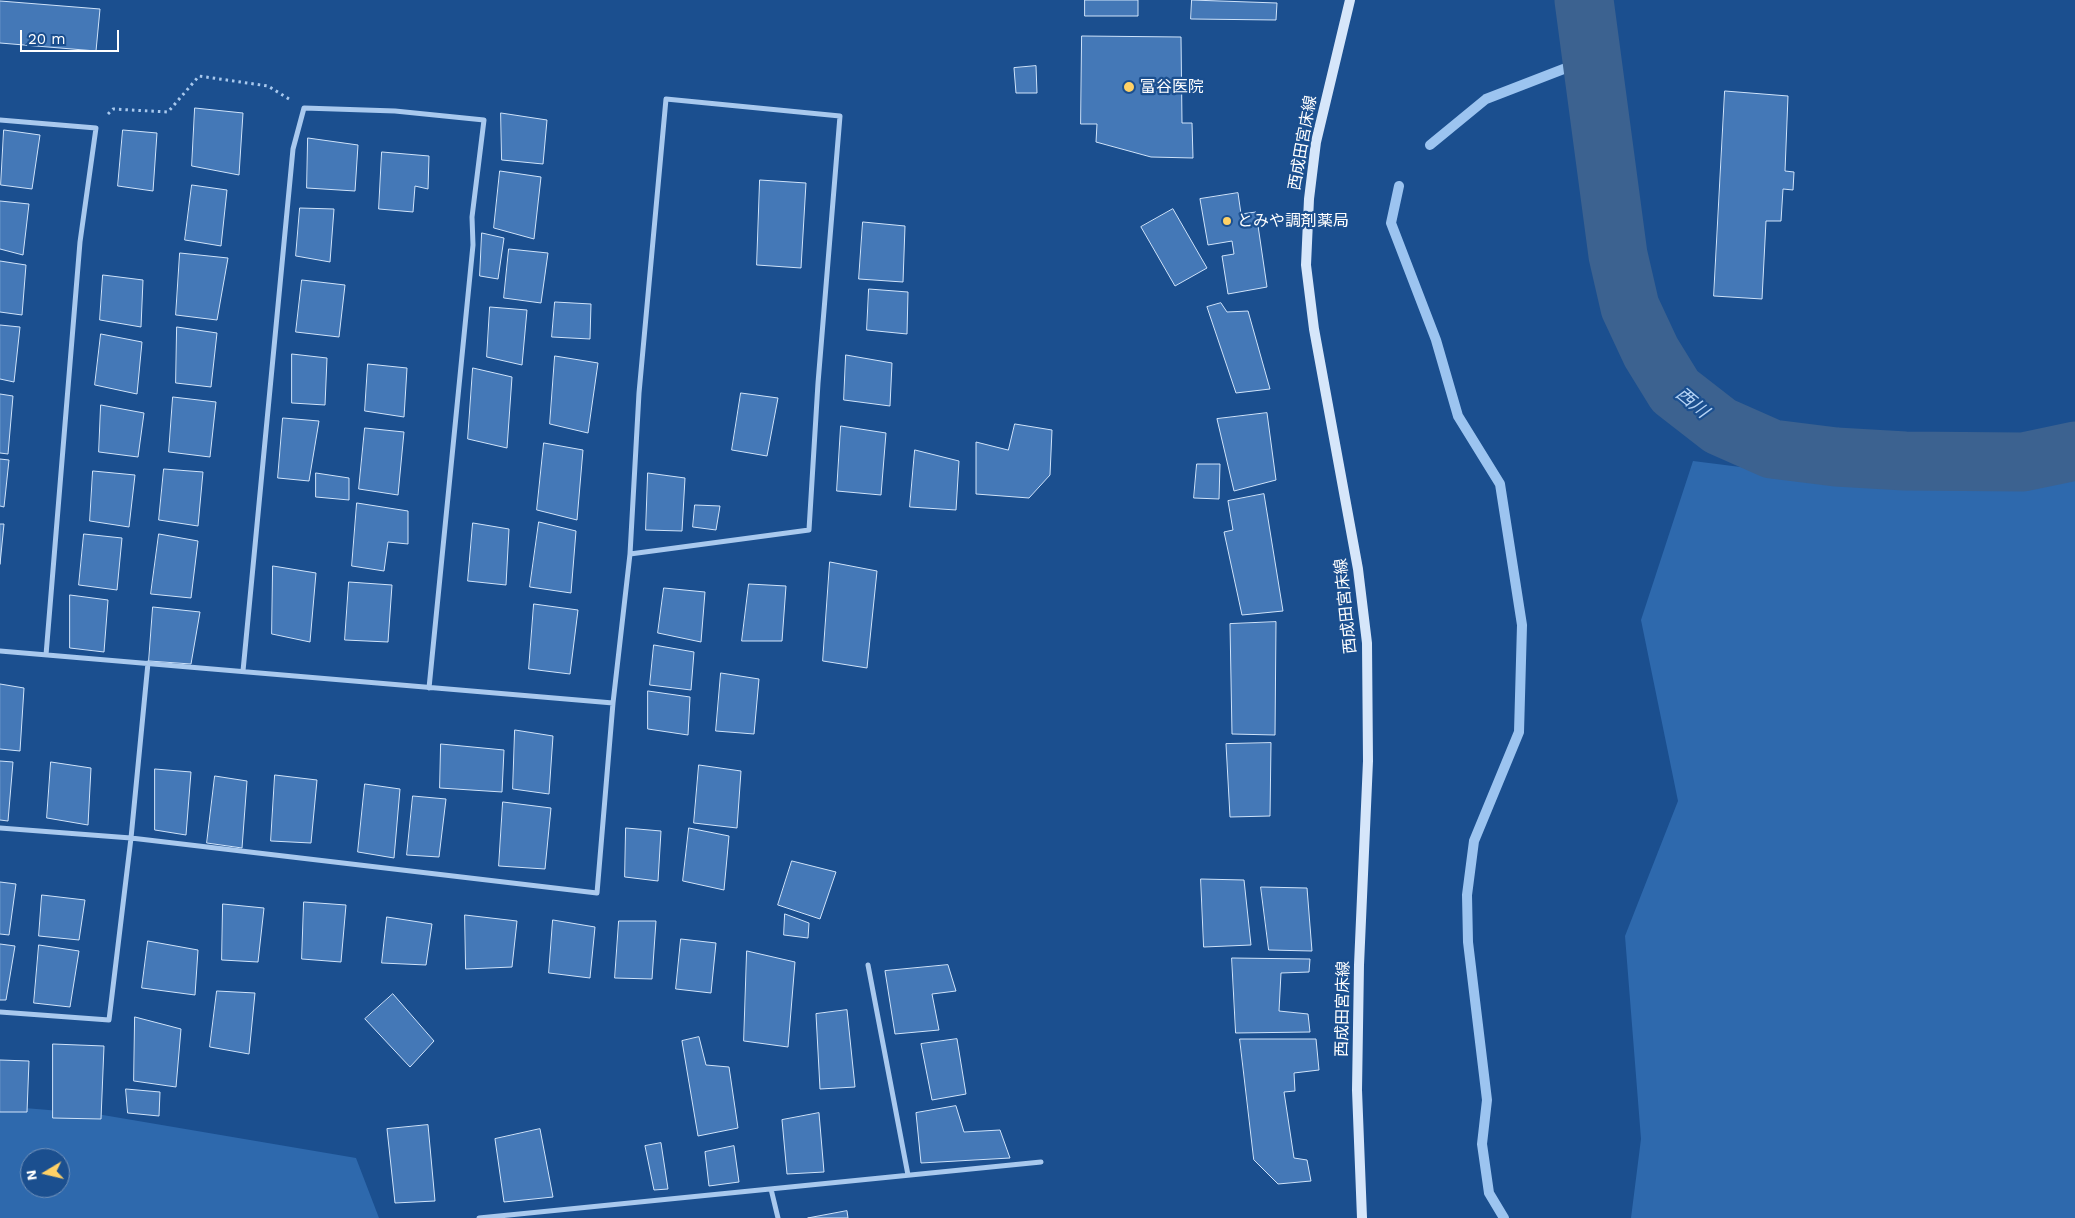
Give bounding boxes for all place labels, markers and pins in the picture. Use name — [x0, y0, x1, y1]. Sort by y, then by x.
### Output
place label: 富谷医院 — [1140, 77, 1204, 97]
marker: 富谷医院 — [1122, 80, 1136, 94]
place label: とみや調剤薬局 — [1237, 211, 1349, 231]
marker: とみや調剤薬局 — [1221, 215, 1233, 227]

